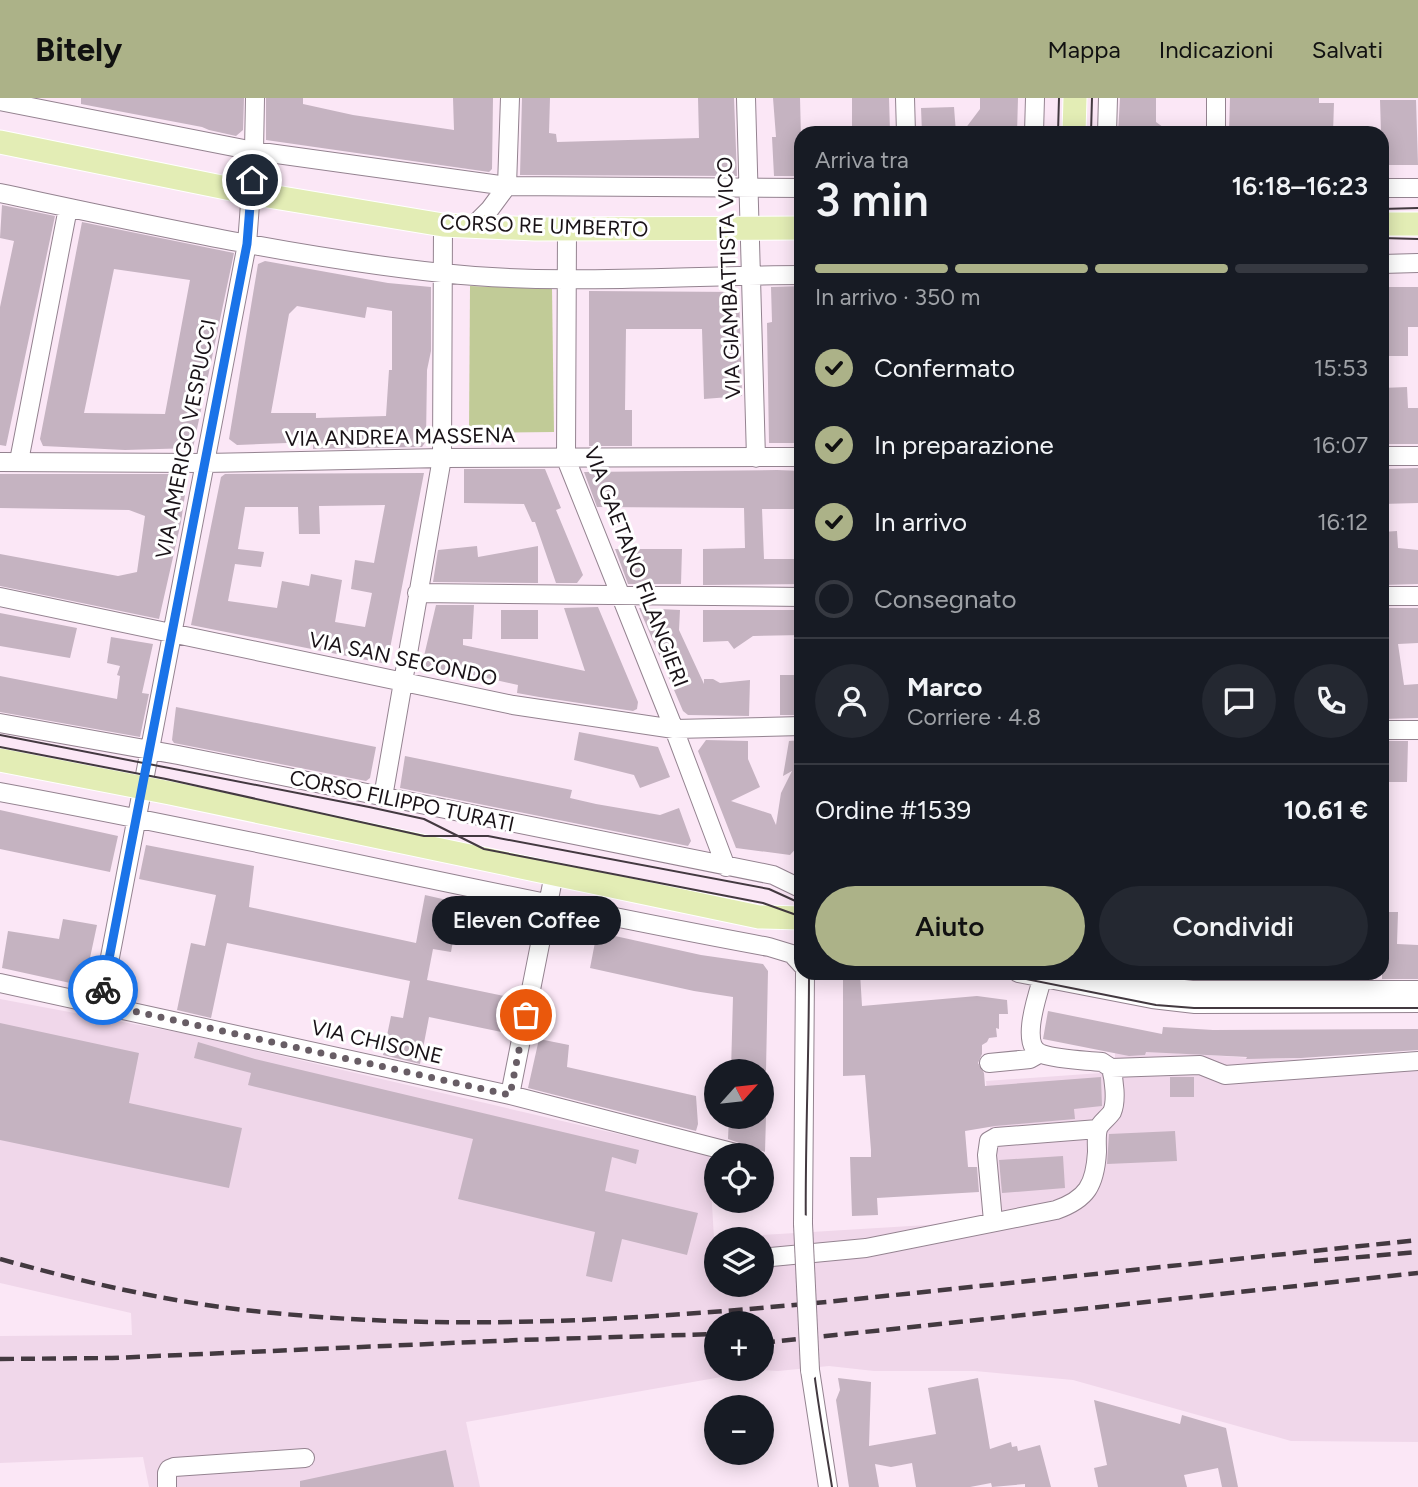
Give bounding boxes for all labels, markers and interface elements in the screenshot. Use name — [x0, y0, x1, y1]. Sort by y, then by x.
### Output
text: Bitely — [35, 30, 122, 69]
text: Mappa — [1048, 35, 1121, 64]
text: Indicazioni — [1159, 35, 1274, 64]
text: Salvati — [1312, 35, 1383, 64]
text: Arriva tra — [815, 146, 909, 174]
pin — [222, 150, 282, 210]
street label: VIA GIAMBATTISTA VICO — [712, 156, 745, 400]
icon: home — [233, 161, 271, 199]
text: 16:18–16:23 — [1231, 170, 1368, 202]
text: 3 min — [815, 172, 929, 228]
street label: CORSO RE UMBERTO — [439, 209, 649, 242]
text: In arrivo · 350 m — [815, 283, 980, 311]
street label: VIA AMERIGO VESPUCCI — [150, 317, 221, 561]
icon: check — [815, 349, 853, 387]
text: Confermato — [874, 352, 1015, 384]
text: 15:53 — [1314, 354, 1368, 382]
street label: VIA ANDREA MASSENA — [285, 422, 515, 451]
icon: check — [815, 426, 853, 464]
text: In preparazione — [874, 429, 1054, 461]
text: 16:07 — [1313, 431, 1368, 459]
street label: VIA GAETANO FILANGIERI — [579, 443, 694, 690]
icon: check — [815, 503, 853, 541]
text: In arrivo — [874, 506, 967, 538]
text: 16:12 — [1317, 508, 1368, 536]
text: Consegnato — [874, 583, 1017, 615]
street label: VIA SAN SECONDO — [307, 626, 500, 691]
button: person — [815, 664, 889, 738]
button: chat — [1202, 664, 1276, 738]
button: phone — [1294, 664, 1368, 738]
text: Marco — [907, 671, 982, 703]
text: Corriere · 4.8 — [907, 703, 1041, 731]
street label: CORSO FILIPPO TURATI — [287, 764, 517, 837]
text: Ordine #1539 — [815, 794, 971, 826]
text: 10.61 € — [1283, 794, 1368, 826]
button: Aiuto — [815, 886, 1085, 966]
button: Condividi — [1099, 886, 1368, 966]
callout: Eleven Coffee — [432, 896, 620, 945]
text: Eleven Coffee — [453, 906, 600, 934]
courier — [68, 955, 138, 1025]
icon: bike — [84, 971, 122, 1009]
pin — [496, 985, 556, 1045]
icon: bag — [507, 996, 545, 1034]
street label: VIA CHISONE — [309, 1014, 445, 1069]
north arrow — [704, 1059, 774, 1129]
map controls — [704, 1059, 774, 1465]
button: locate — [704, 1143, 774, 1213]
button: layers — [704, 1227, 774, 1297]
button: + — [704, 1311, 774, 1381]
button: − — [704, 1395, 774, 1465]

